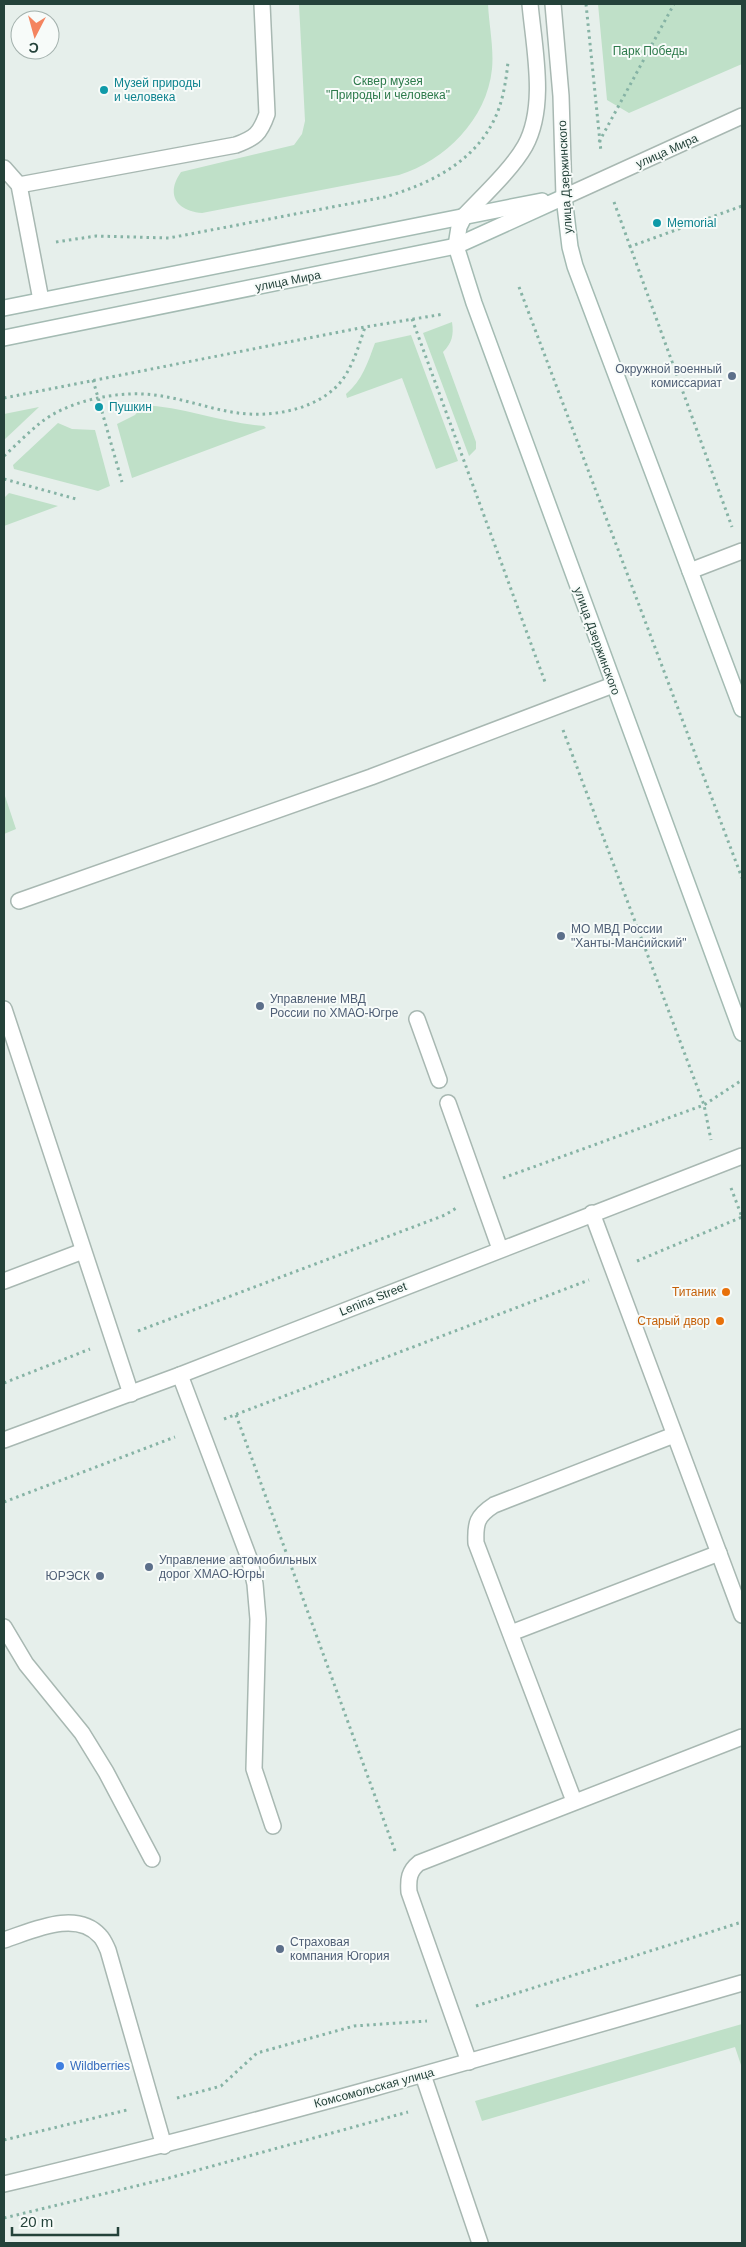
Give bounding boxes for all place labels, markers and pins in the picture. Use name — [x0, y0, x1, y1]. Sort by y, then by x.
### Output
place label: Музей природы и человека — [114, 76, 201, 104]
marker: Музей природы и человека — [98, 84, 110, 96]
place label: Memorial — [667, 216, 716, 230]
marker: Memorial — [651, 217, 663, 229]
place label: Окружной военный комиссариат — [615, 362, 723, 390]
marker: Окружной военный комиссариат — [726, 370, 738, 382]
place label: Пушкин — [109, 400, 152, 414]
marker: Пушкин — [93, 401, 105, 413]
place label: МО МВД России "Ханты-Мансийский" — [571, 922, 686, 950]
marker: МО МВД России "Ханты-Мансийский" — [555, 930, 567, 942]
place label: Управление МВД России по ХМАО-Югре — [270, 992, 399, 1020]
marker: Управление МВД России по ХМАО-Югре — [254, 1000, 266, 1012]
place label: Титаник — [672, 1285, 717, 1299]
marker: Титаник — [720, 1286, 732, 1298]
place label: Старый двор — [637, 1314, 710, 1328]
marker: Старый двор — [714, 1315, 726, 1327]
place label: Управление автомобильных дорог ХМАО-Югры — [159, 1553, 317, 1581]
marker: Управление автомобильных дорог ХМАО-Югры — [143, 1561, 155, 1573]
place label: ЮРЭСК — [46, 1569, 90, 1583]
marker: ЮРЭСК — [94, 1570, 106, 1582]
place label: Страховая компания Югория — [290, 1935, 389, 1963]
marker: Страховая компания Югория — [274, 1943, 286, 1955]
place label: Wildberries — [70, 2059, 130, 2073]
marker: Wildberries — [54, 2060, 66, 2072]

